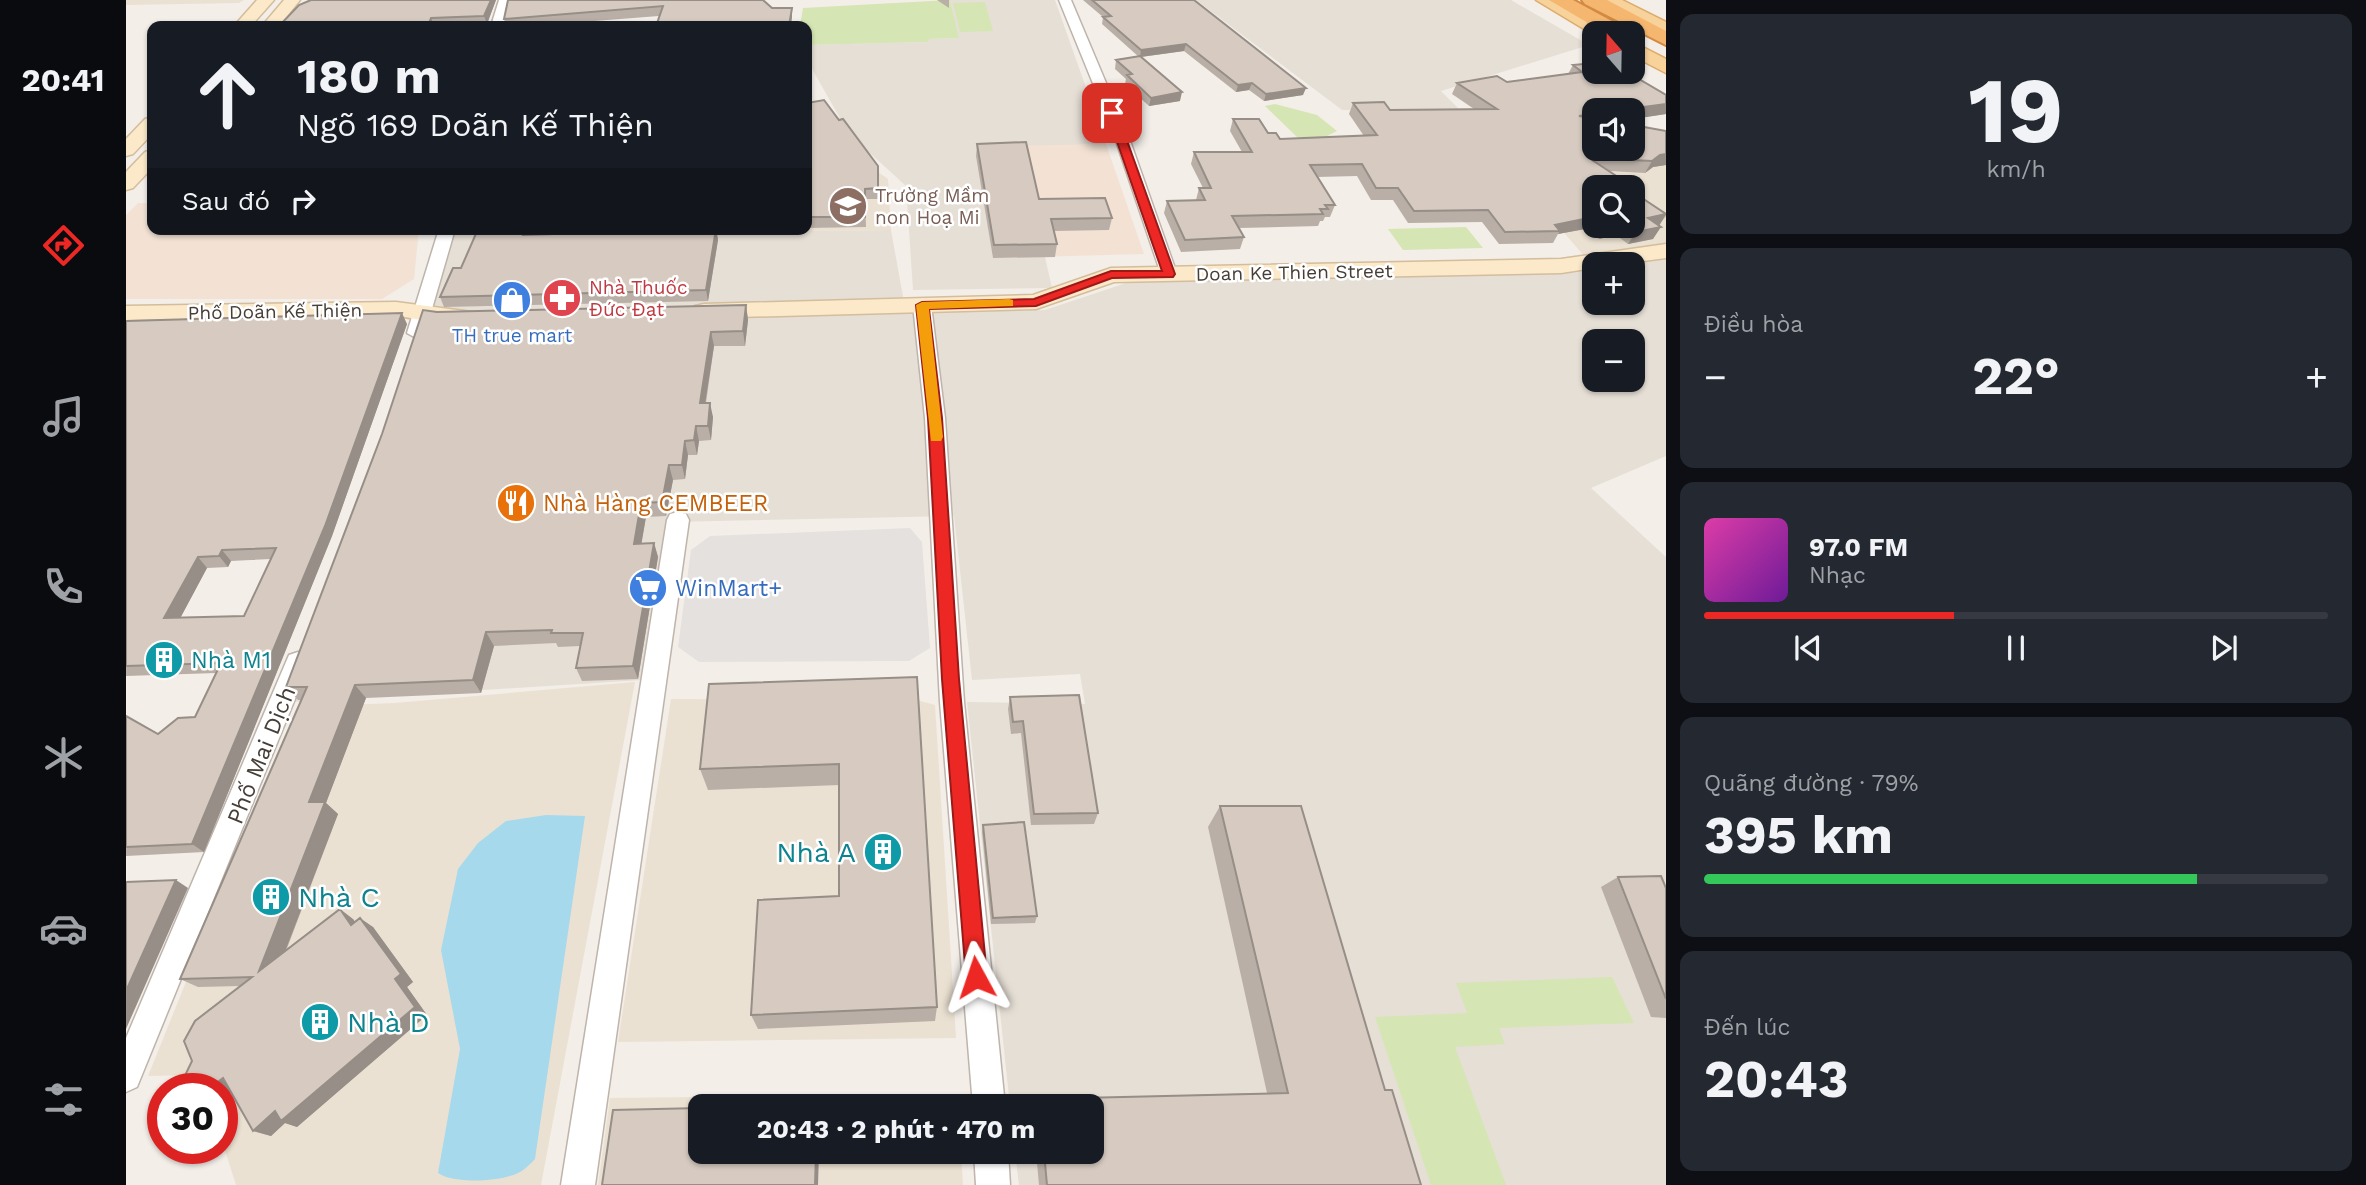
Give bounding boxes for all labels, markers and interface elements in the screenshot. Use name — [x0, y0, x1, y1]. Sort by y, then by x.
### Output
north arrow — [1582, 21, 1645, 84]
map controls — [1582, 21, 1645, 392]
text: 180 m — [297, 47, 441, 105]
icon: ahead — [182, 49, 273, 140]
text: 19 — [1968, 57, 2064, 164]
text: 20:41 — [21, 61, 105, 99]
pin — [1082, 83, 1142, 143]
icon: arrive — [1093, 94, 1131, 132]
button: sound — [1582, 98, 1645, 161]
text: Ngõ 169 Doãn Kế Thiện — [297, 106, 654, 144]
text: km/h — [1986, 156, 2046, 183]
button: search — [1582, 175, 1645, 238]
icon: right — [284, 182, 322, 220]
place label: Trường Mầm non Hoạ Mi — [875, 184, 989, 229]
school or university icon: Trường Mầm non Hoạ Mi — [827, 185, 869, 227]
text: Sau đó — [182, 186, 270, 216]
icon: directions — [39, 221, 88, 270]
button: + — [1582, 252, 1645, 315]
street label: Doan Ke Thien Street — [1195, 259, 1393, 286]
place label: Nhà Thuốc Đức Đạt — [589, 276, 688, 321]
pharmacy icon: Nhà Thuốc Đức Đạt — [541, 277, 583, 319]
shop icon: TH true mart — [491, 279, 533, 321]
street label: Phố Doãn Kế Thiện — [188, 298, 362, 325]
text: Điều hòa — [1704, 311, 1803, 338]
place label: TH true mart — [452, 324, 572, 347]
button: − — [1582, 329, 1645, 392]
text: 22° — [1972, 346, 2060, 407]
text: − — [1704, 355, 1727, 399]
text: + — [2305, 355, 2328, 399]
icon: music — [39, 392, 88, 441]
restaurant icon: Nhà Hàng CEMBEER — [495, 482, 537, 524]
place label: Nhà Hàng CEMBEER — [543, 490, 768, 517]
text: 97.0 FM — [1809, 532, 1908, 562]
icon: phone — [39, 562, 88, 611]
text: Nhạc — [1809, 562, 1866, 589]
supermarket icon: WinMart+ — [627, 567, 669, 609]
place label: WinMart+ — [675, 575, 782, 602]
icon: previous — [1789, 629, 1827, 667]
icon: pause — [1997, 629, 2035, 667]
icon: next — [2205, 629, 2243, 667]
building icon: Nhà M1 — [143, 639, 185, 681]
place label: Nhà M1 — [191, 647, 271, 674]
street label: Phố Mai Dịch — [222, 682, 301, 828]
icon: climate — [39, 733, 88, 782]
text: Quãng đường · 79% — [1704, 770, 1918, 797]
text: 395 km — [1704, 805, 1893, 866]
building icon: Nhà A — [862, 831, 904, 873]
place label: Nhà A — [776, 836, 856, 869]
building icon: Nhà C — [250, 876, 292, 918]
place label: Nhà C — [298, 881, 380, 914]
icon: car — [39, 904, 88, 953]
position arrow — [939, 940, 1013, 1014]
building icon: Nhà D — [299, 1001, 341, 1043]
place label: Nhà D — [347, 1006, 430, 1039]
text: Đến lúc — [1704, 1014, 1790, 1041]
text: 20:43 — [1704, 1049, 1849, 1110]
speed limit sign: 30 — [147, 1073, 238, 1164]
icon: filters — [39, 1075, 88, 1124]
text: 20:43 · 2 phút · 470 m — [757, 1114, 1035, 1144]

